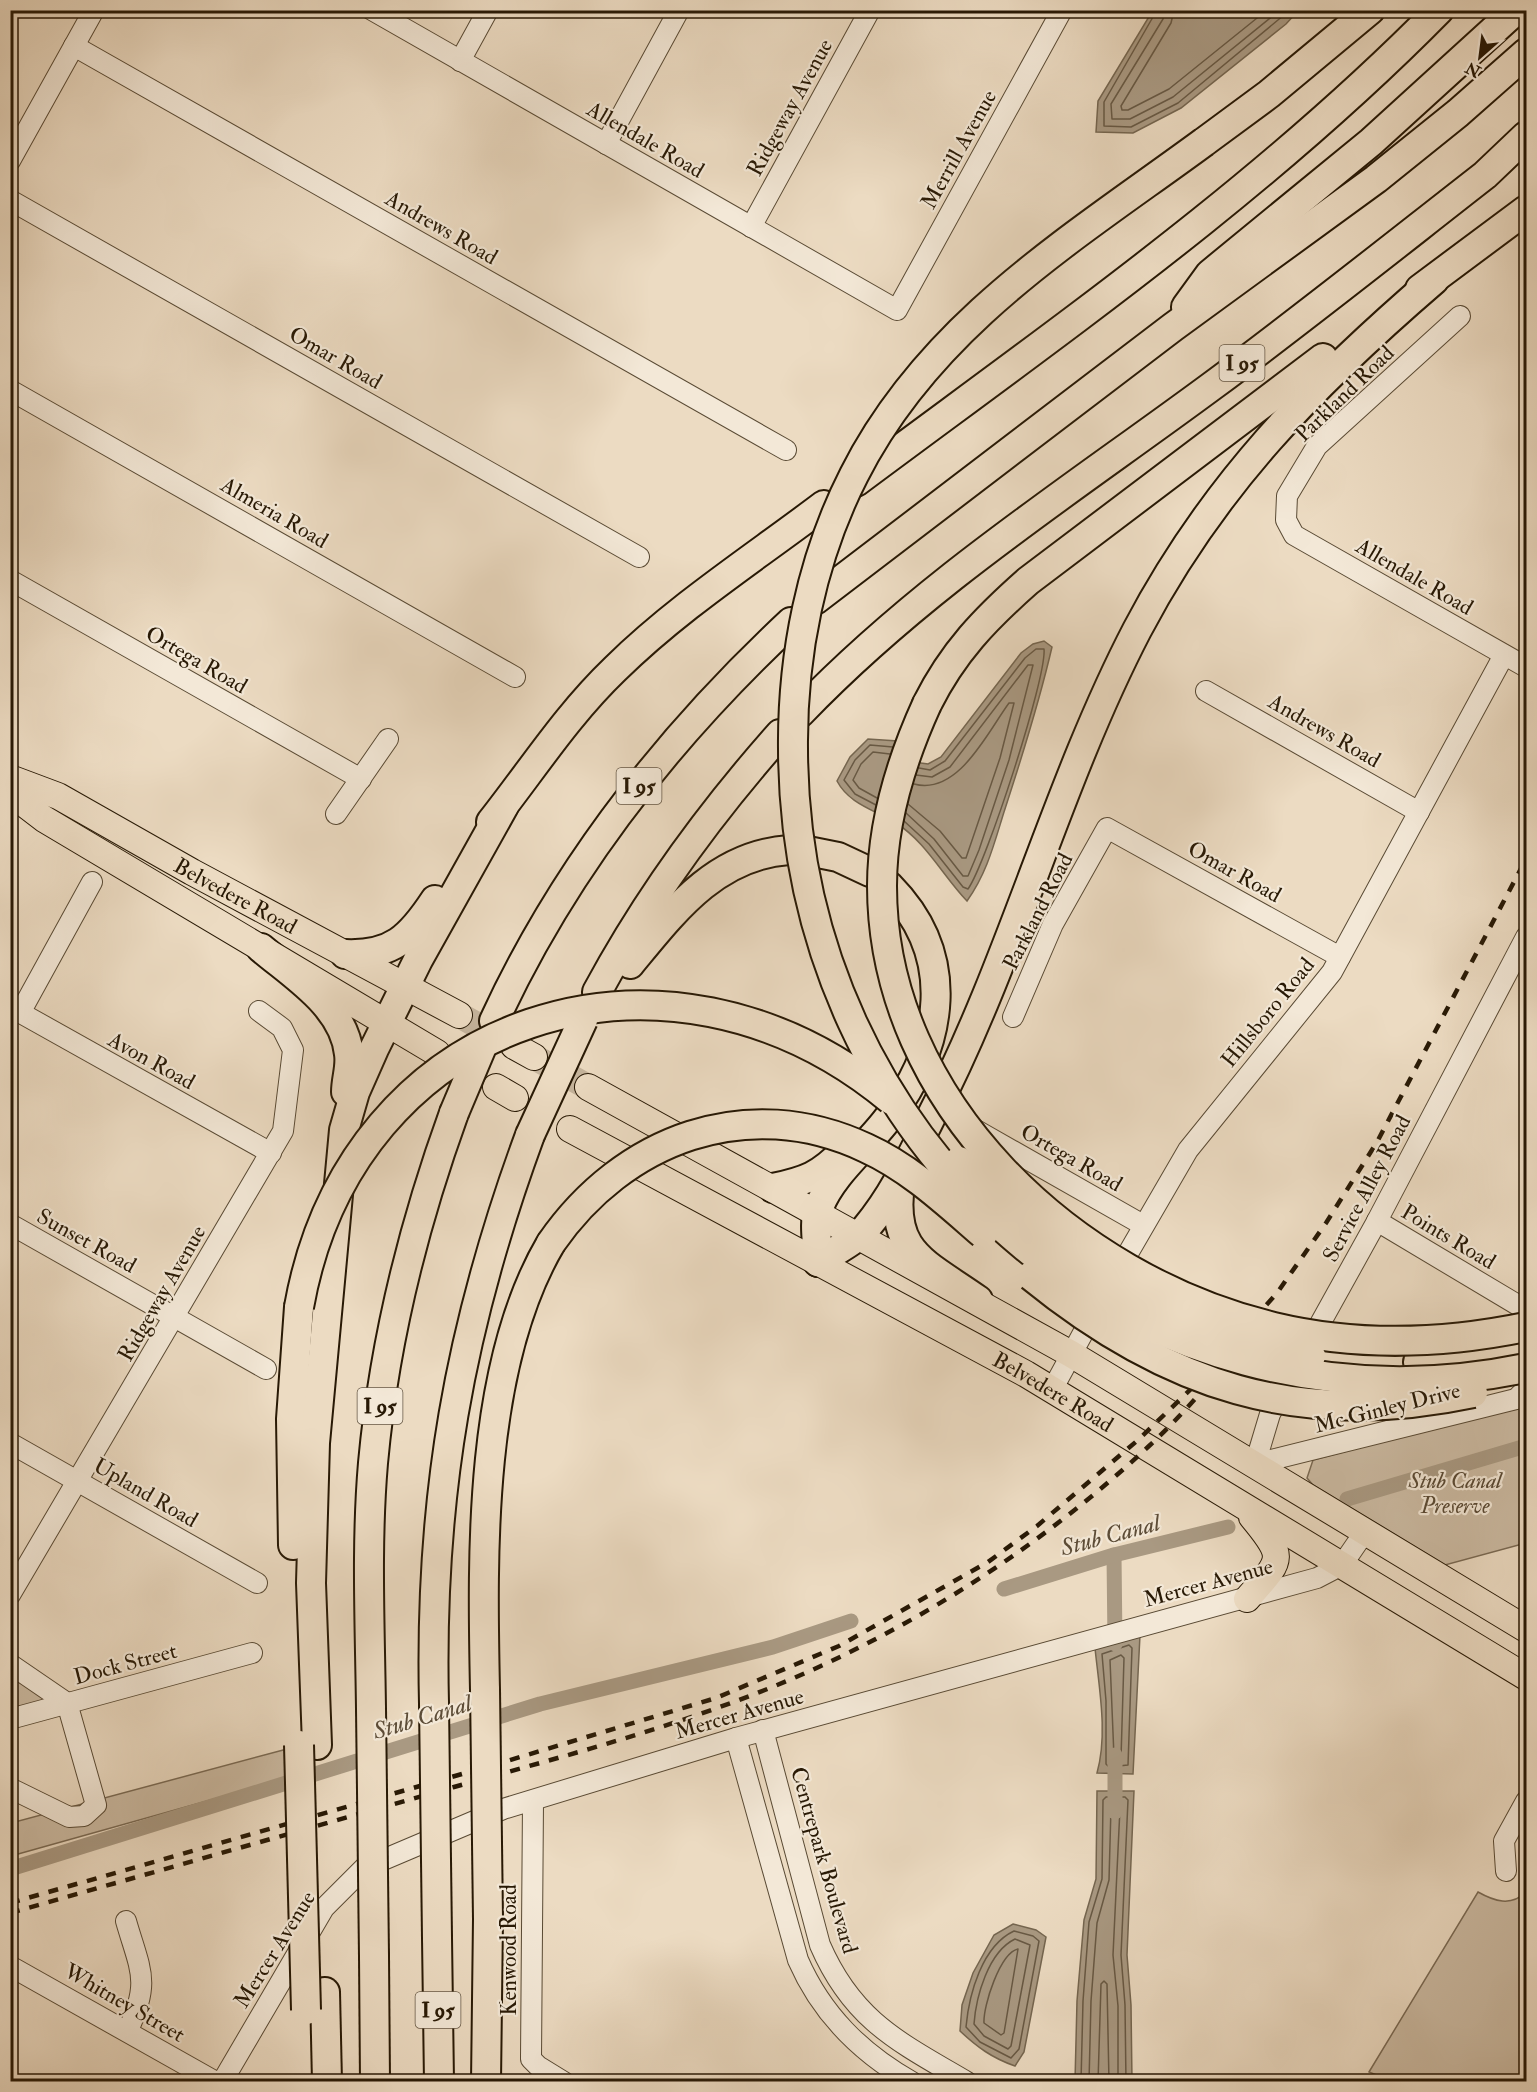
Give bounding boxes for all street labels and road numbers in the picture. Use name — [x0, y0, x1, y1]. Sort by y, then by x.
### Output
street label: Ridgeway Avenue — [741, 34, 839, 181]
street label: Merrill Avenue — [915, 85, 1003, 214]
street label: Allendale Road — [581, 95, 709, 185]
street label: Andrews Road — [379, 184, 503, 271]
street label: Omar Road — [284, 320, 387, 396]
street label: Parkland Road — [1289, 339, 1400, 448]
road number: I 95 — [1220, 345, 1264, 381]
street label: Almeria Road — [215, 470, 333, 555]
street label: Allendale Road — [1350, 532, 1478, 622]
street label: Ortega Road — [141, 620, 253, 700]
street label: Andrews Road — [1262, 687, 1386, 774]
road number: I 95 — [616, 768, 662, 804]
street label: Omar Road — [1183, 835, 1286, 909]
street label: Parkland Road — [996, 848, 1079, 975]
street label: Belvedere Road — [169, 852, 302, 941]
street label: Hillsboro Road — [1215, 952, 1321, 1073]
street label: Avon Road — [102, 1025, 200, 1096]
street label: Service Alley Road — [1316, 1110, 1417, 1267]
street label: Ortega Road — [1016, 1118, 1128, 1198]
street label: Points Road — [1396, 1198, 1501, 1276]
street label: Sunset Road — [32, 1202, 141, 1280]
street label: Ridgeway Avenue — [112, 1220, 212, 1367]
street label: Belvedere Road — [988, 1346, 1119, 1439]
street label: Mc Ginley Drive — [1311, 1376, 1463, 1440]
road number: I 95 — [358, 1388, 403, 1424]
street label: Upland Road — [88, 1452, 203, 1535]
street label: Mercer Avenue — [1140, 1552, 1276, 1614]
street label: Dock Street — [71, 1637, 180, 1691]
street label: Mercer Avenue — [672, 1682, 807, 1746]
street label: Centrepark Boulevard — [783, 1764, 864, 1957]
street label: Kenwood Road — [495, 1884, 523, 2016]
street label: Mercer Avenue — [228, 1886, 322, 2013]
street label: Whitney Street — [58, 1957, 190, 2049]
road number: I 95 — [416, 1992, 460, 2028]

